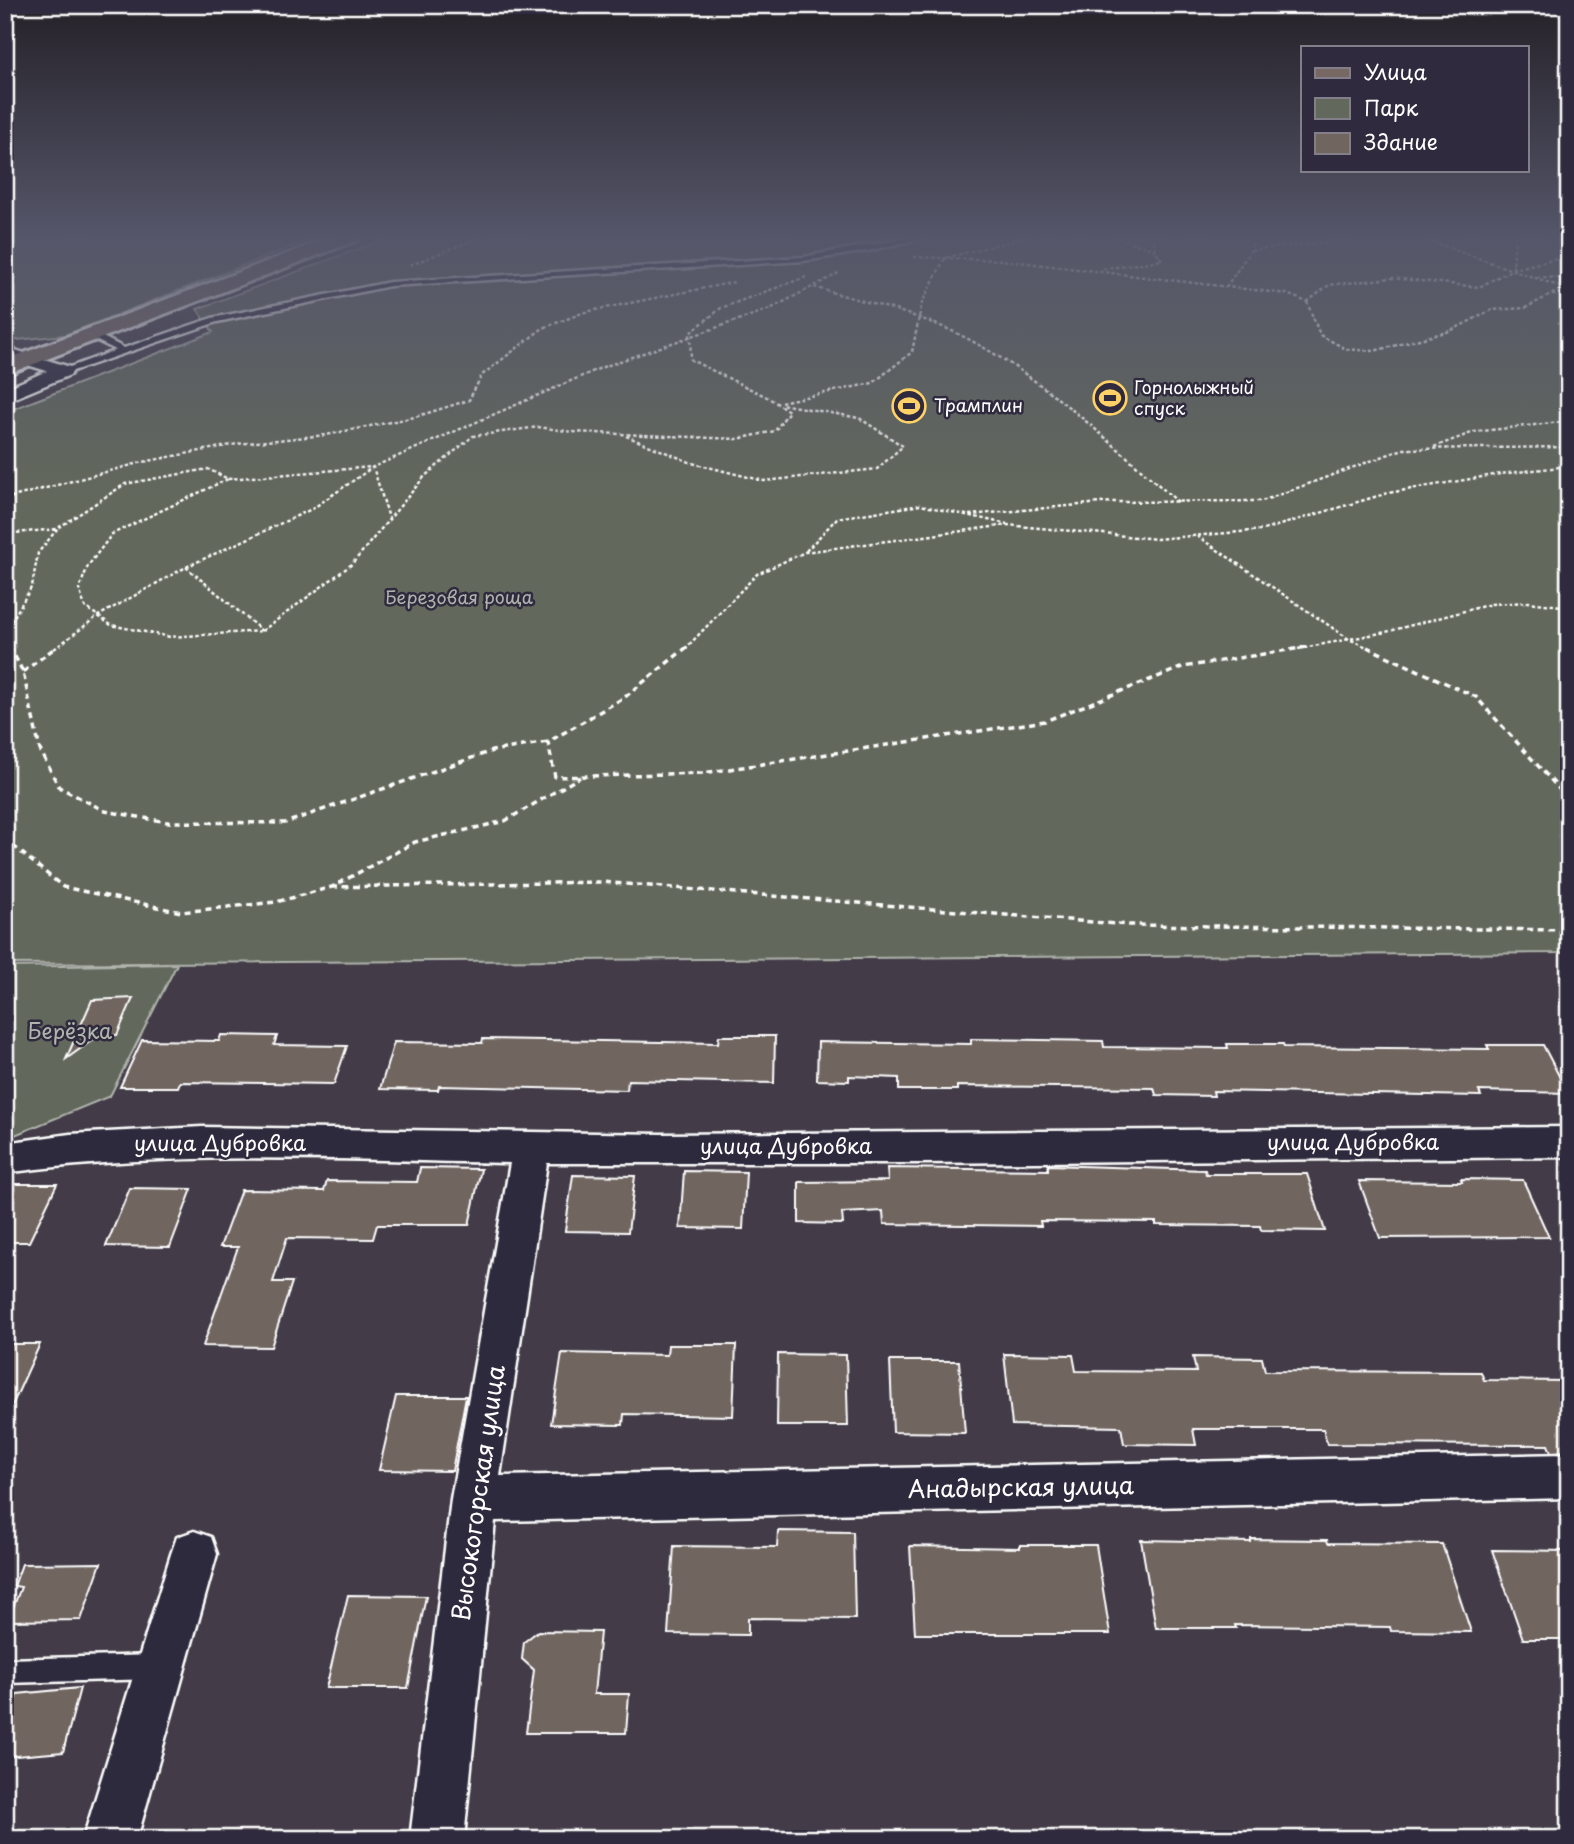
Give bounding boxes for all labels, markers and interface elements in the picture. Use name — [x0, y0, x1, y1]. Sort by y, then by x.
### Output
legend — [1301, 46, 1528, 172]
text: Улица — [1364, 55, 1427, 87]
text: Парк — [1364, 91, 1419, 123]
text: Здание — [1364, 125, 1438, 157]
place label: Горнолыжный спуск — [1134, 373, 1254, 421]
sports icon: Горнолыжный спуск — [1091, 379, 1129, 417]
sports icon: Трамплин — [890, 387, 928, 425]
place label: Трамплин — [934, 391, 1023, 418]
park label: Березовая роща — [385, 583, 534, 610]
park label: Берёзка — [28, 1014, 112, 1046]
street label: улица Дубровка — [1267, 1125, 1439, 1157]
street label: улица Дубровка — [134, 1126, 306, 1158]
street label: улица Дубровка — [700, 1129, 872, 1161]
street label: Высокогорская улица — [441, 1362, 513, 1623]
street label: Анадырская улица — [908, 1466, 1134, 1506]

